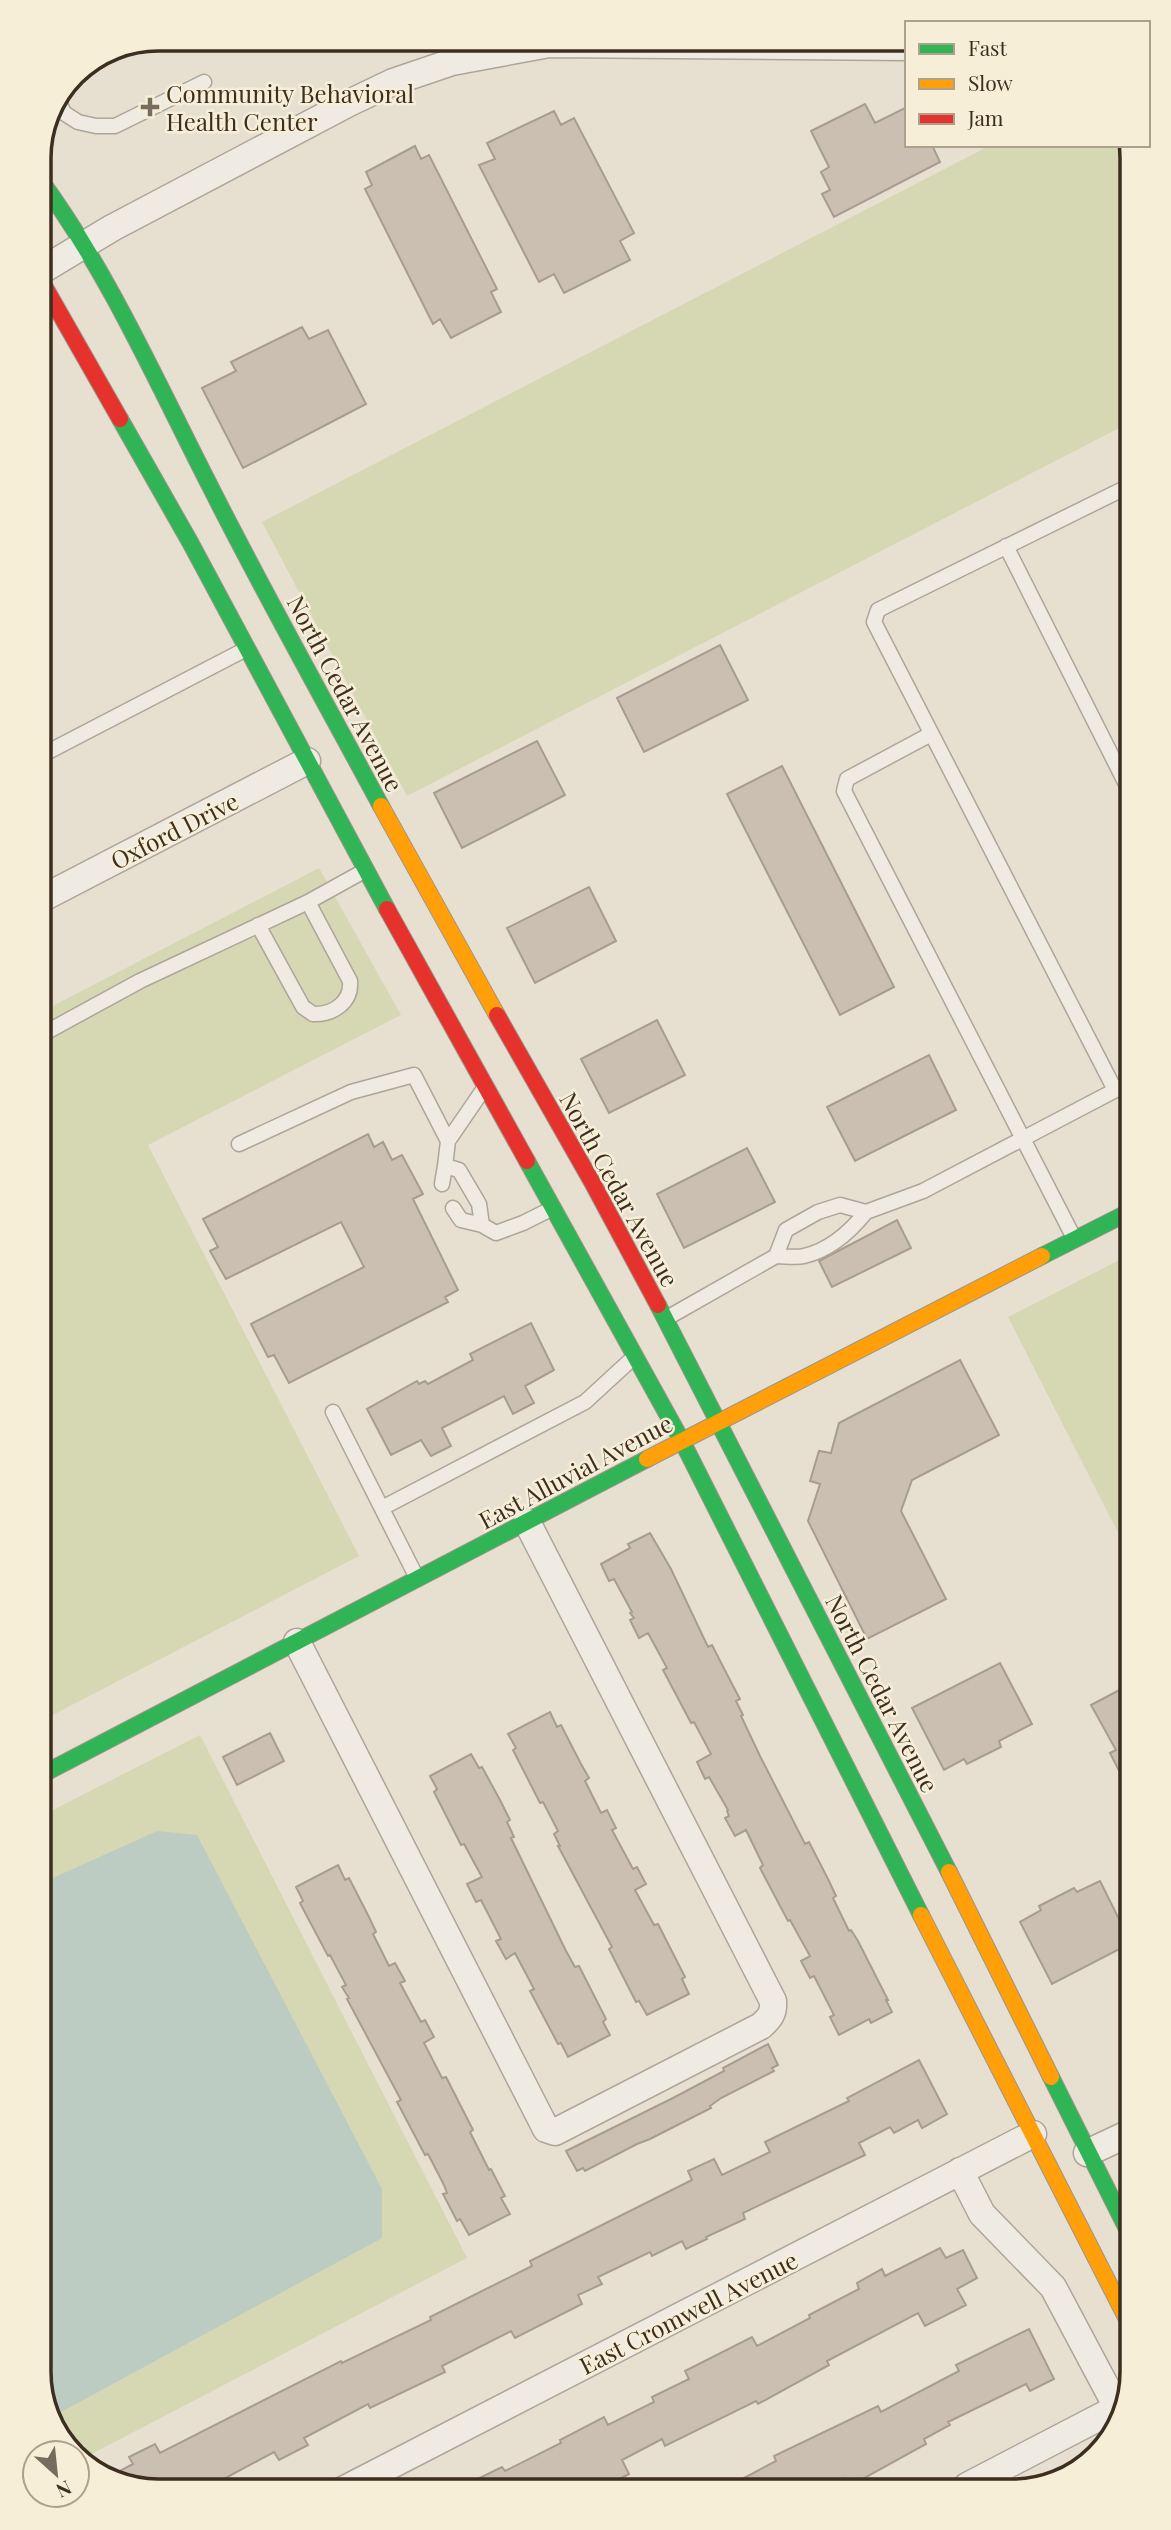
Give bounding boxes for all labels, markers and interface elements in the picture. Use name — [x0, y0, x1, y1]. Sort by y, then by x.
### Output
legend — [905, 21, 1150, 147]
text: Fast — [968, 33, 1007, 61]
text: Slow — [968, 68, 1013, 96]
place label: Community Behavioral Health Center — [166, 77, 414, 137]
marker: Community Behavioral Health Center — [140, 97, 160, 117]
text: Jam — [967, 103, 1004, 131]
street label: North Cedar Avenue — [281, 589, 411, 797]
street label: Oxford Drive — [105, 784, 243, 876]
street label: North Cedar Avenue — [553, 1086, 687, 1292]
street label: East Alluvial Avenue — [472, 1406, 678, 1536]
street label: North Cedar Avenue — [819, 1589, 947, 1797]
street label: East Cromwell Avenue — [573, 2243, 803, 2381]
north arrow — [21, 2439, 91, 2509]
text: N — [52, 2475, 76, 2505]

